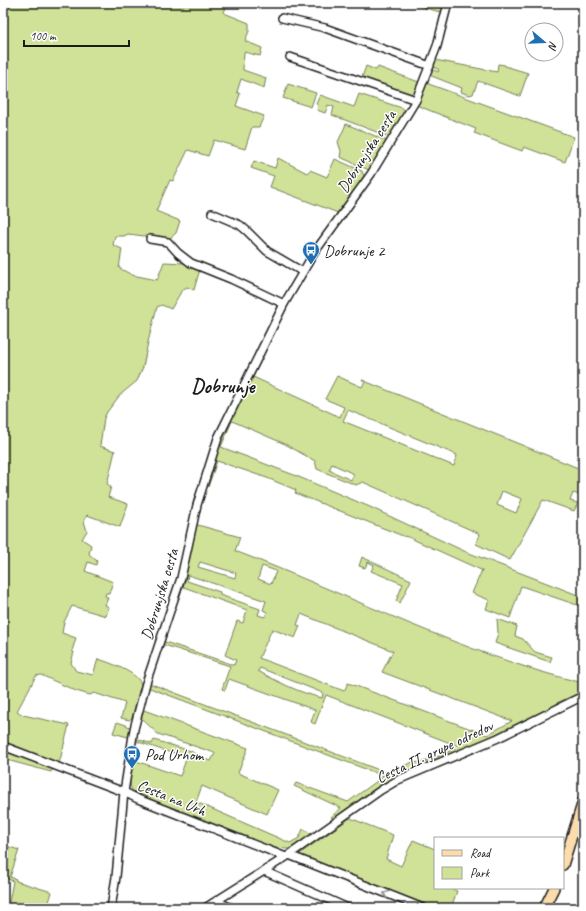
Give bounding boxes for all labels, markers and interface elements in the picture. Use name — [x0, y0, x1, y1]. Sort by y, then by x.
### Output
scale bar — [24, 22, 129, 48]
north arrow — [524, 22, 564, 62]
text: 100 m — [30, 28, 57, 44]
text: N — [545, 40, 561, 53]
street label: Dobrunjska cesta — [333, 105, 402, 196]
bus stop icon: Dobrunje 2 — [301, 240, 321, 265]
place label: Dobrunje 2 — [324, 241, 386, 261]
district label: Dobrunje — [192, 374, 256, 399]
street label: Dobrunjska cesta — [137, 545, 184, 642]
street label: Cesta II. grupe odredov — [373, 715, 498, 788]
bus stop icon: Pod Urhom — [122, 744, 142, 769]
place label: Pod Urhom — [145, 745, 205, 765]
street label: Cesta na Urh — [134, 775, 210, 821]
legend — [434, 837, 564, 889]
text: Road — [470, 845, 492, 861]
text: Park — [470, 865, 491, 881]
one-way arrow — [383, 890, 390, 898]

